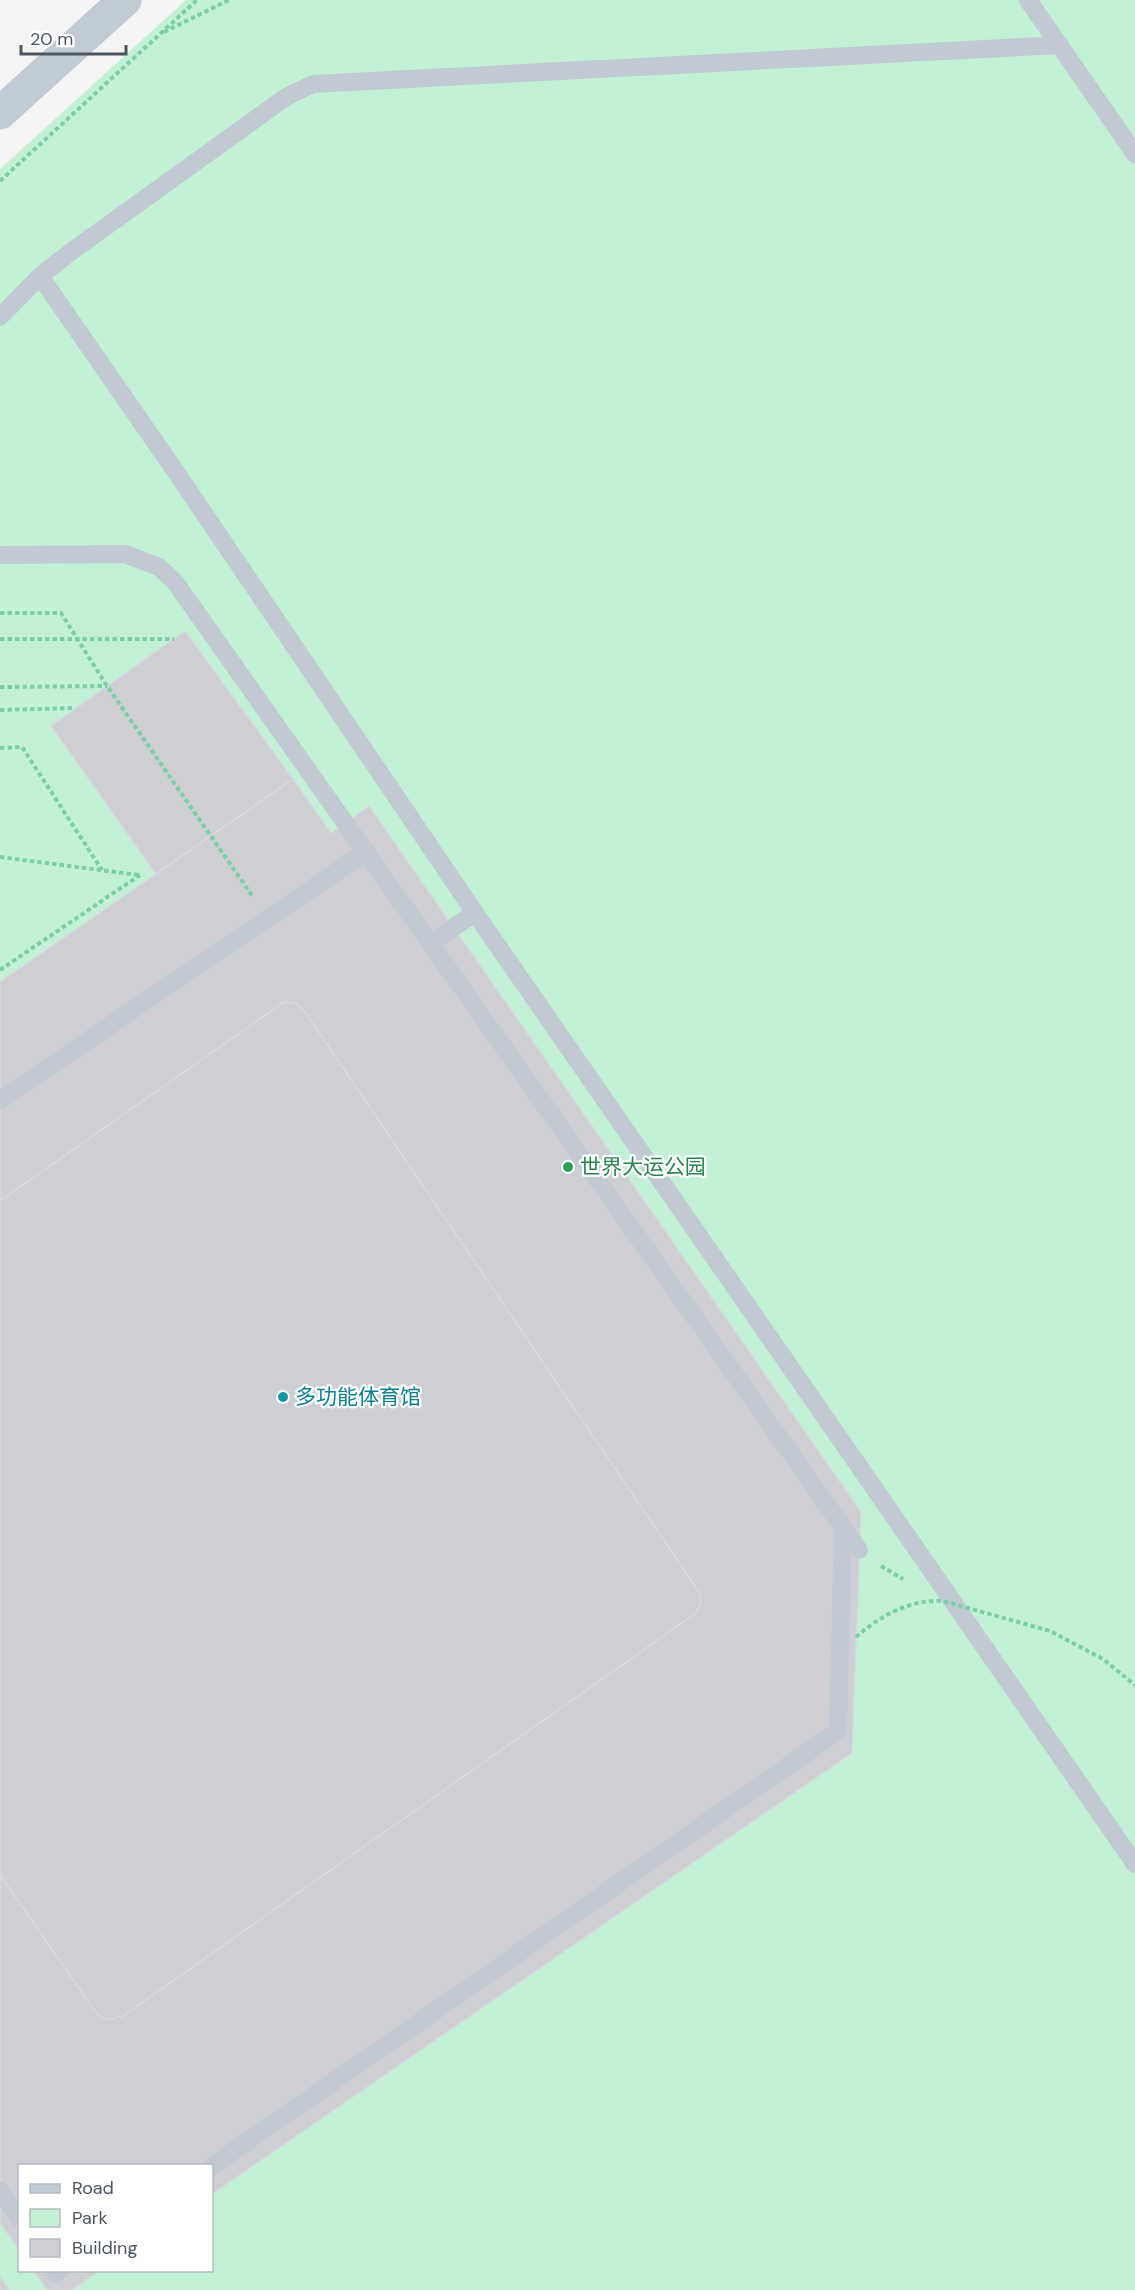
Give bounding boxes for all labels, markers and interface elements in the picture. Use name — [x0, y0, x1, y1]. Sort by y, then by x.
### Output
scale bar — [21, 18, 126, 56]
text: 20 m — [30, 27, 73, 51]
place label: 世界大运公园 — [580, 1153, 706, 1181]
marker: 世界大运公园 — [561, 1160, 575, 1174]
place label: 多功能体育馆 — [295, 1383, 421, 1411]
marker: 多功能体育馆 — [276, 1390, 290, 1404]
legend — [18, 2164, 213, 2272]
text: Road — [72, 2176, 114, 2200]
text: Park — [72, 2206, 108, 2230]
text: Building — [72, 2236, 137, 2260]

